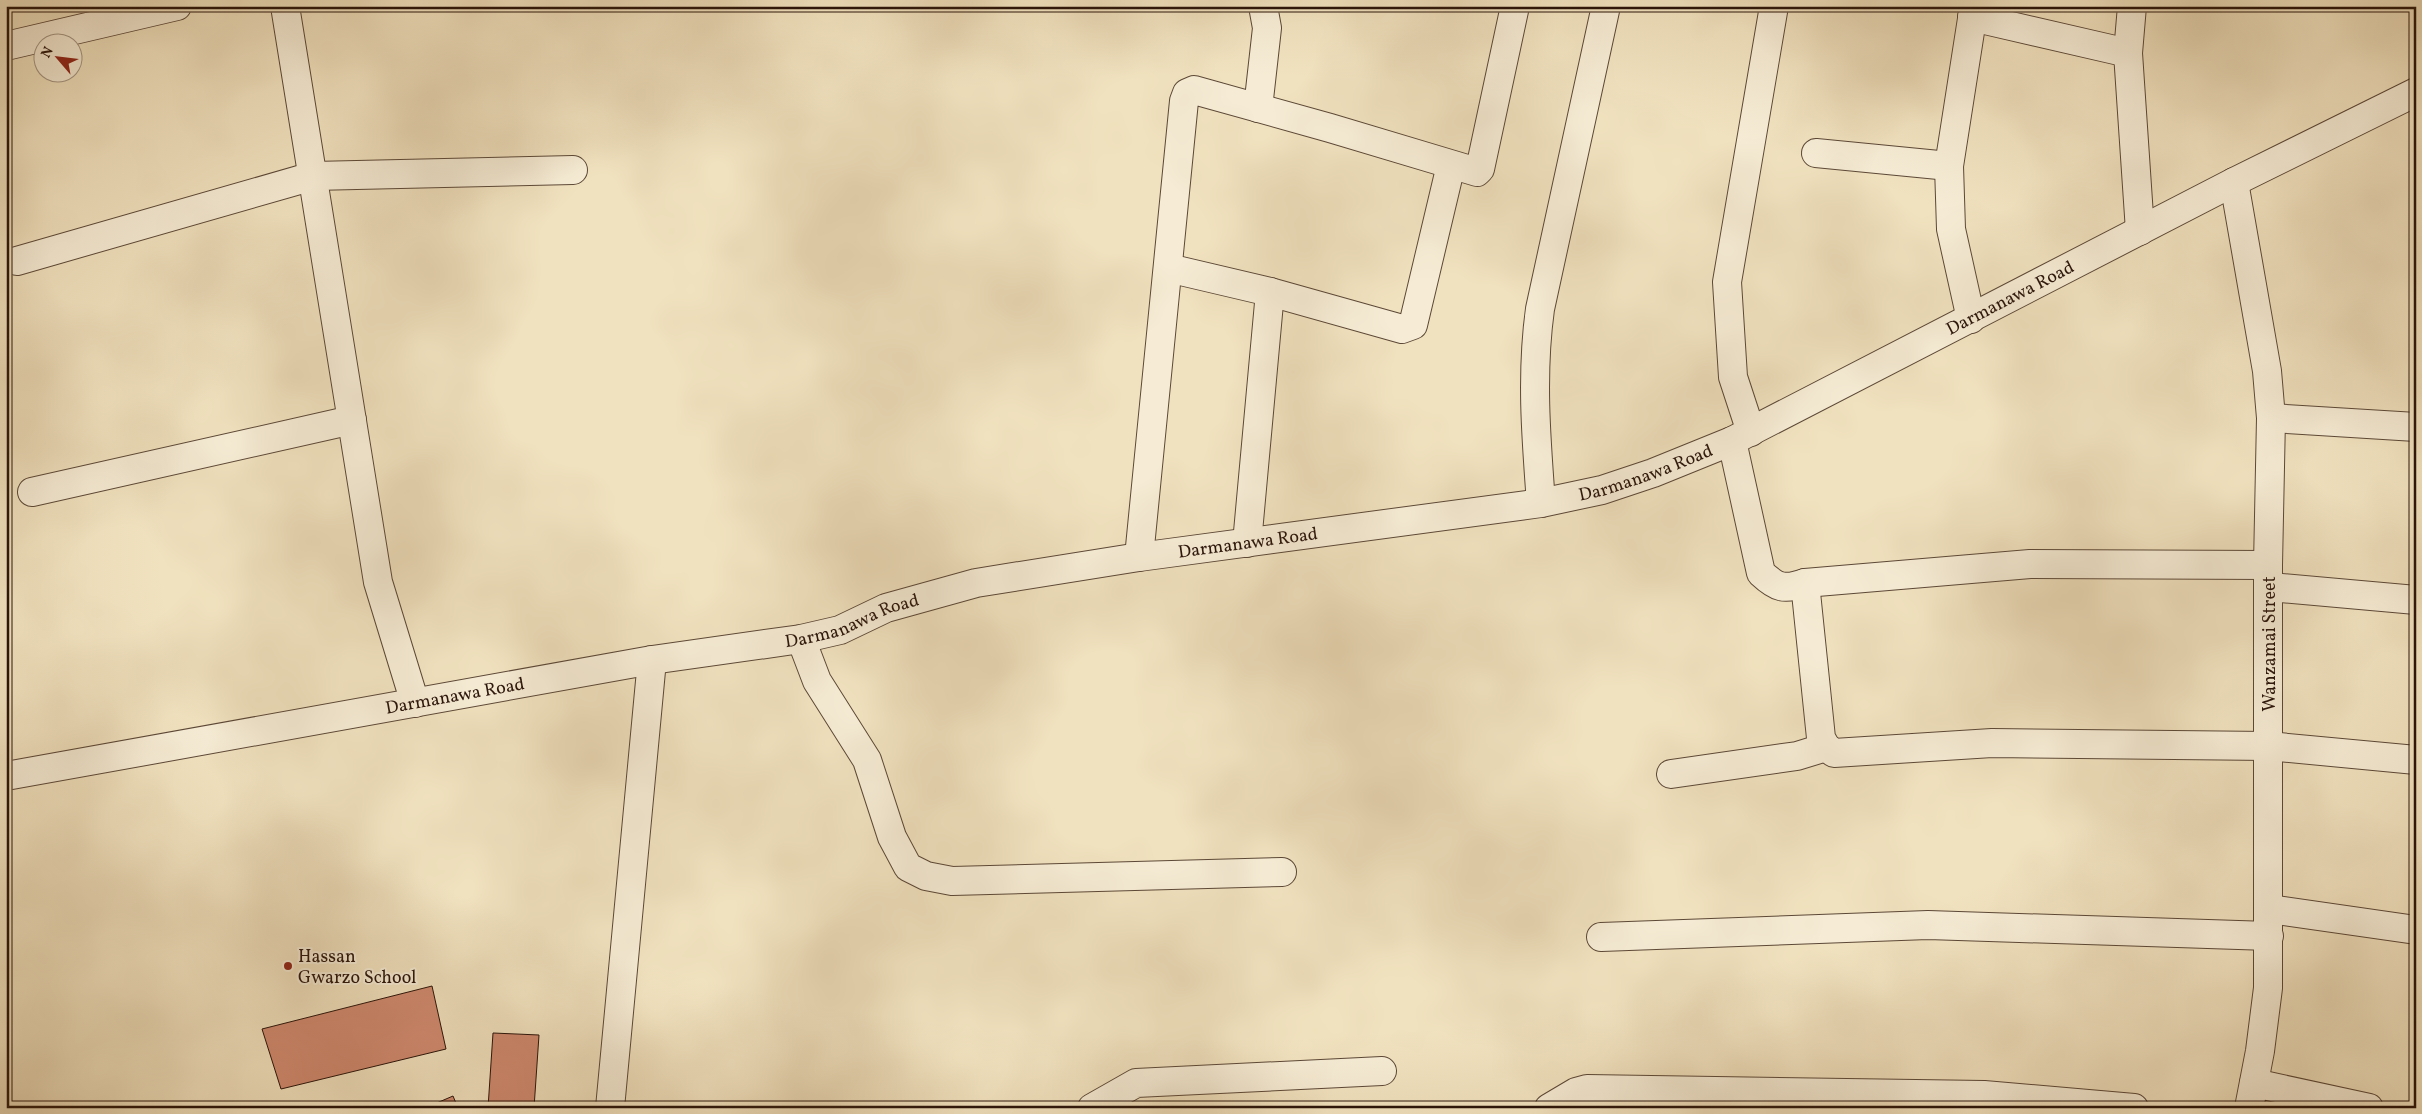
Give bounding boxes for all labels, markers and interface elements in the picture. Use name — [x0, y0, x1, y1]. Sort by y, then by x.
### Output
north arrow — [32, 32, 82, 82]
text: N — [37, 44, 59, 62]
street label: Darmanawa Road — [1942, 256, 2079, 342]
street label: Darmanawa Road — [1576, 439, 1717, 509]
street label: Darmanawa Road — [1176, 522, 1319, 566]
street label: Wanzamai Street — [2258, 576, 2283, 712]
street label: Darmanawa Road — [783, 588, 922, 655]
street label: Darmanawa Road — [384, 672, 527, 722]
place label: Hassan Gwarzo School — [298, 945, 416, 991]
marker: Hassan Gwarzo School — [282, 960, 294, 972]

